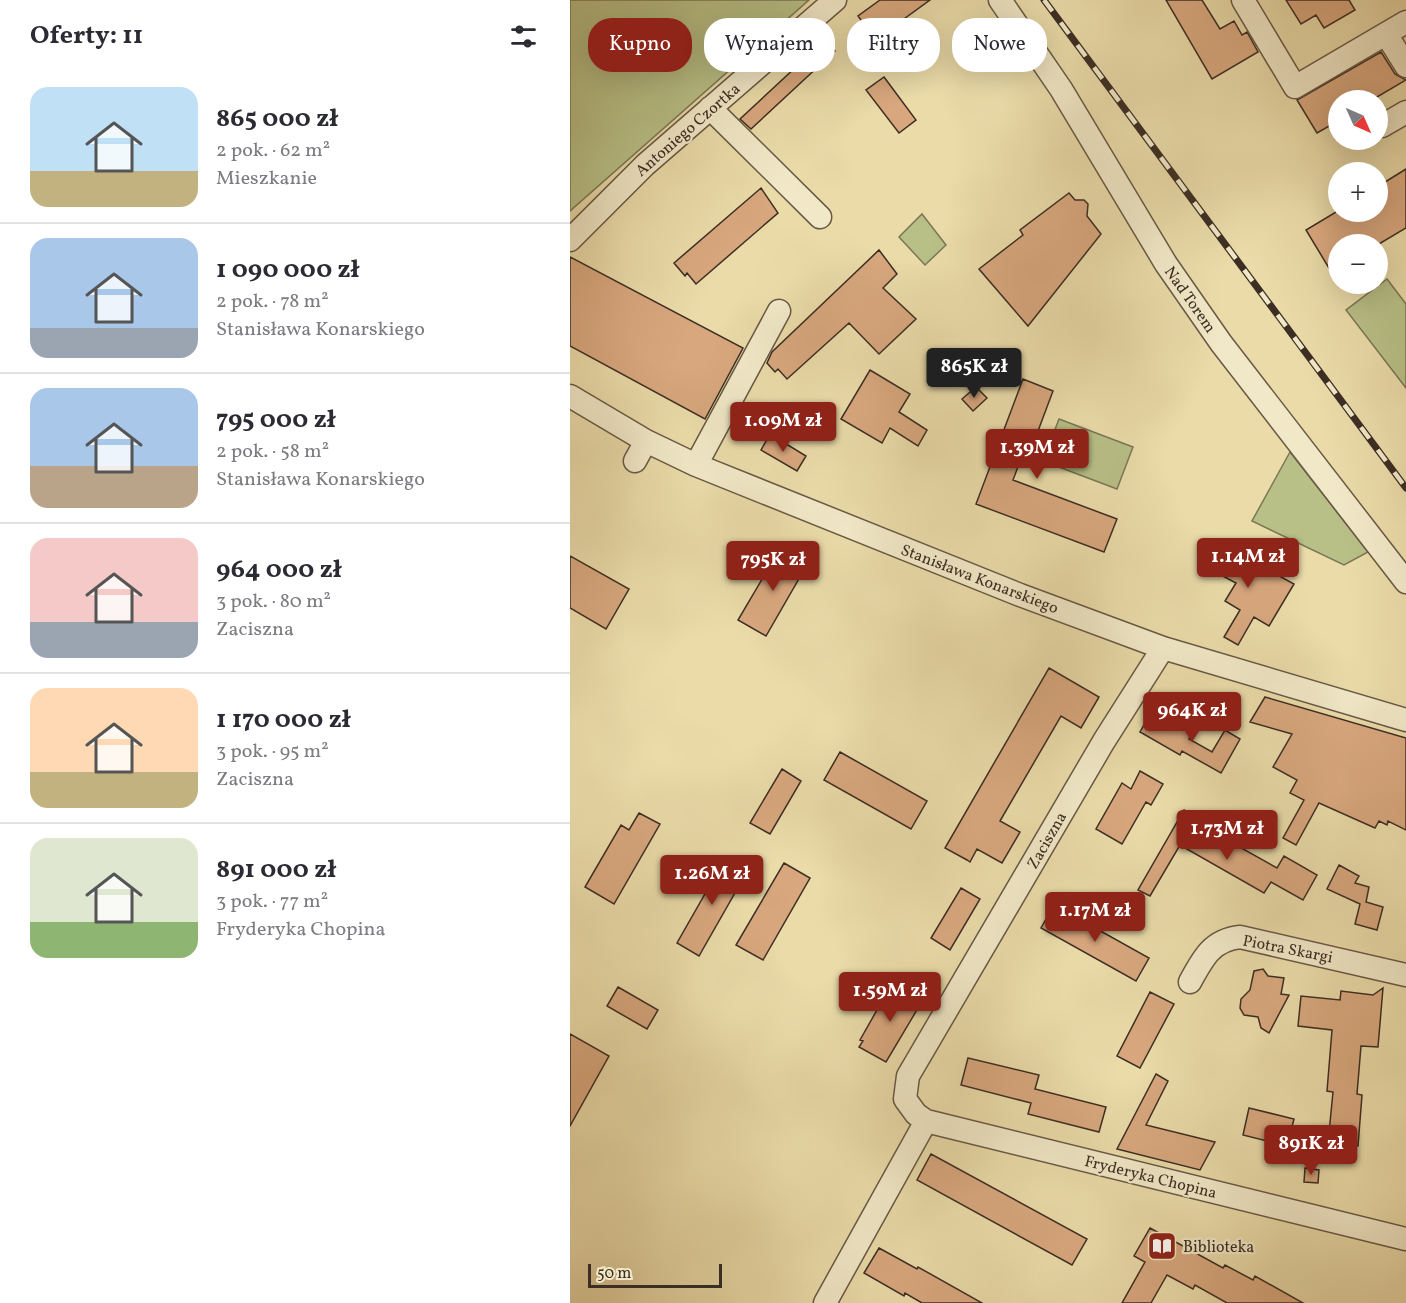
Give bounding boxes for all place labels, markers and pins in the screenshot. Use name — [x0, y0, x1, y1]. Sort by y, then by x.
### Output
pin: 865K zł — [919, 348, 1029, 399]
pin: 1.09M zł — [721, 402, 845, 453]
pin: 1.39M zł — [975, 429, 1099, 480]
pin: 1.14M zł — [1186, 538, 1310, 589]
pin: 795K zł — [718, 541, 828, 592]
pin: 964K zł — [1137, 692, 1247, 743]
pin: 1.73M zł — [1165, 810, 1289, 861]
pin: 1.26M zł — [650, 855, 774, 906]
pin: 1.17M zł — [1033, 892, 1157, 943]
pin: 1.59M zł — [828, 972, 952, 1023]
pin: 891K zł — [1256, 1125, 1366, 1176]
library icon: Biblioteka — [1146, 1230, 1178, 1262]
place label: Biblioteka — [1183, 1237, 1254, 1259]

